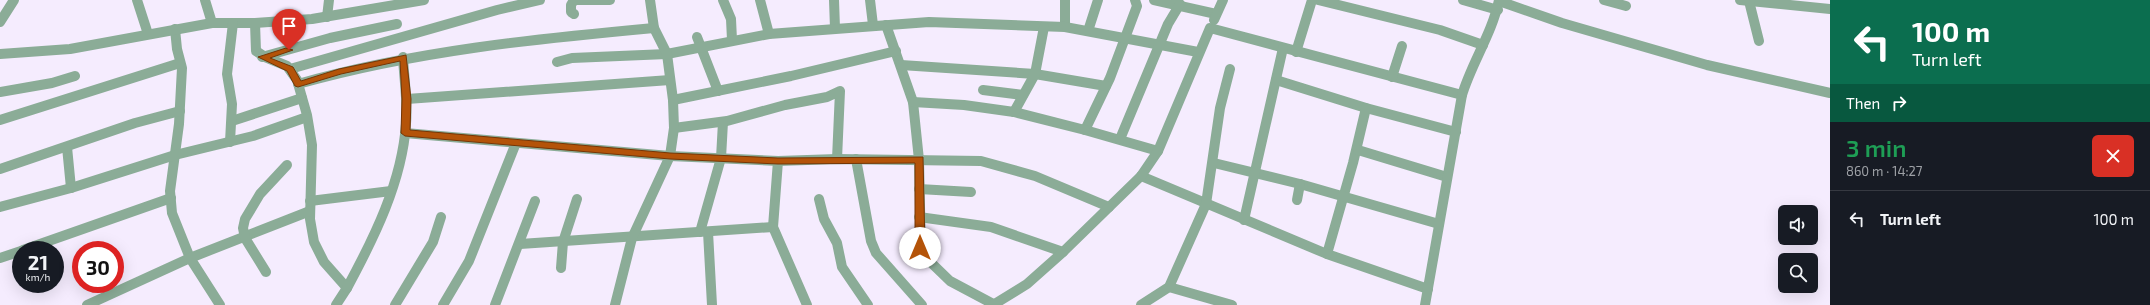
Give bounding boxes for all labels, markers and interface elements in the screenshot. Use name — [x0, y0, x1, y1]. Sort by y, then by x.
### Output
pin — [272, 9, 306, 50]
text: 100 m — [1912, 14, 1990, 48]
icon: arrive — [278, 15, 300, 37]
icon: left — [1846, 16, 1898, 68]
text: Turn left — [1912, 48, 1982, 70]
icon: right — [1888, 92, 1910, 114]
text: Then — [1846, 94, 1880, 112]
text: 3 min — [1846, 133, 1906, 162]
button: close — [2092, 135, 2134, 177]
text: 860 m · 14:27 — [1846, 163, 1923, 179]
map controls — [1778, 205, 1818, 293]
button: sound — [1778, 205, 1818, 245]
icon: left — [1846, 208, 1868, 230]
text: Turn left — [1880, 210, 1941, 228]
text: 100 m — [2093, 210, 2134, 228]
position arrow — [899, 227, 941, 269]
speed limit sign: 30 — [72, 241, 124, 293]
text: 21 — [28, 250, 48, 274]
button: search — [1778, 253, 1818, 293]
text: km/h — [26, 271, 50, 283]

